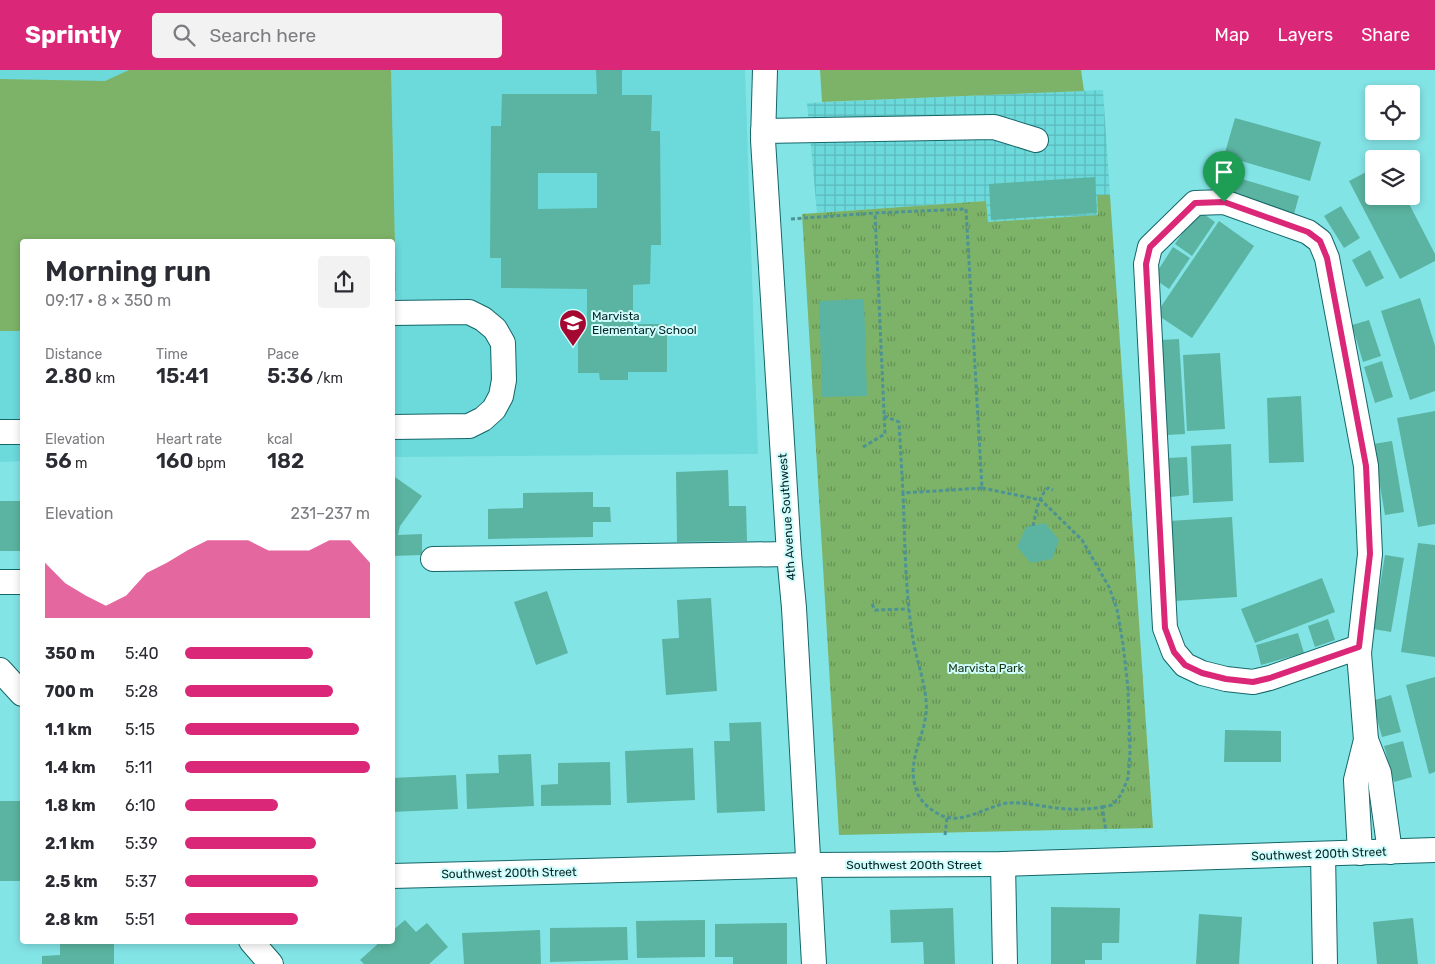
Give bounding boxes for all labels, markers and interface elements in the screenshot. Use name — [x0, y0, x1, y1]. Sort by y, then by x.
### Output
search box — [152, 13, 502, 58]
text: Sprintly — [25, 21, 122, 49]
icon: search — [170, 21, 198, 49]
text: Search here — [210, 24, 316, 47]
text: Map — [1215, 24, 1250, 46]
text: Layers — [1278, 24, 1333, 46]
text: Share — [1361, 24, 1410, 46]
map controls — [1365, 85, 1420, 205]
button: locate — [1365, 85, 1420, 140]
button: layers — [1365, 150, 1420, 205]
pin — [1203, 151, 1245, 202]
icon: arrive — [1210, 158, 1238, 186]
text: Morning run — [45, 255, 211, 288]
button: share — [318, 256, 370, 308]
text: 09:17 · 8 × 350 m — [45, 291, 171, 310]
school or university icon: Marvista Elementary School — [558, 308, 588, 347]
place label: Marvista Elementary School — [592, 309, 697, 337]
text: Distance — [45, 346, 102, 363]
text: Time — [156, 346, 188, 363]
text: Pace — [267, 346, 299, 363]
text: 2.80 — [45, 363, 92, 388]
text: 15:41 — [156, 363, 209, 388]
text: 5:36 — [267, 363, 313, 388]
text: km — [92, 370, 115, 387]
text: /km — [313, 370, 343, 387]
text: Elevation — [45, 431, 105, 448]
text: Heart rate — [156, 431, 222, 448]
text: kcal — [267, 431, 293, 448]
text: 56 — [45, 448, 72, 473]
text: 160 — [156, 448, 194, 473]
text: 182 — [267, 448, 304, 473]
street label: 4th Avenue Southwest — [776, 453, 798, 581]
text: m — [72, 455, 88, 472]
text: bpm — [194, 455, 226, 472]
text: Elevation — [45, 504, 114, 523]
text: 231–237 m — [291, 504, 370, 523]
text: 350 m — [45, 644, 95, 663]
text: 5:40 — [125, 644, 159, 663]
park label: Marvista Park — [948, 661, 1025, 675]
text: 700 m — [45, 682, 94, 701]
text: 5:28 — [125, 682, 158, 701]
text: 1.1 km — [45, 720, 92, 739]
text: 5:15 — [125, 720, 155, 739]
text: 1.4 km — [45, 758, 96, 777]
text: 5:11 — [125, 758, 152, 777]
text: 1.8 km — [45, 796, 96, 815]
text: 6:10 — [125, 796, 156, 815]
text: 2.1 km — [45, 834, 94, 853]
text: 5:39 — [125, 834, 158, 853]
street label: Southwest 200th Street — [1251, 845, 1387, 863]
street label: Southwest 200th Street — [846, 858, 982, 872]
street label: Southwest 200th Street — [441, 865, 577, 881]
text: 2.5 km — [45, 872, 98, 891]
text: 5:37 — [125, 872, 156, 891]
text: 2.8 km — [45, 910, 98, 929]
text: 5:51 — [125, 910, 155, 929]

